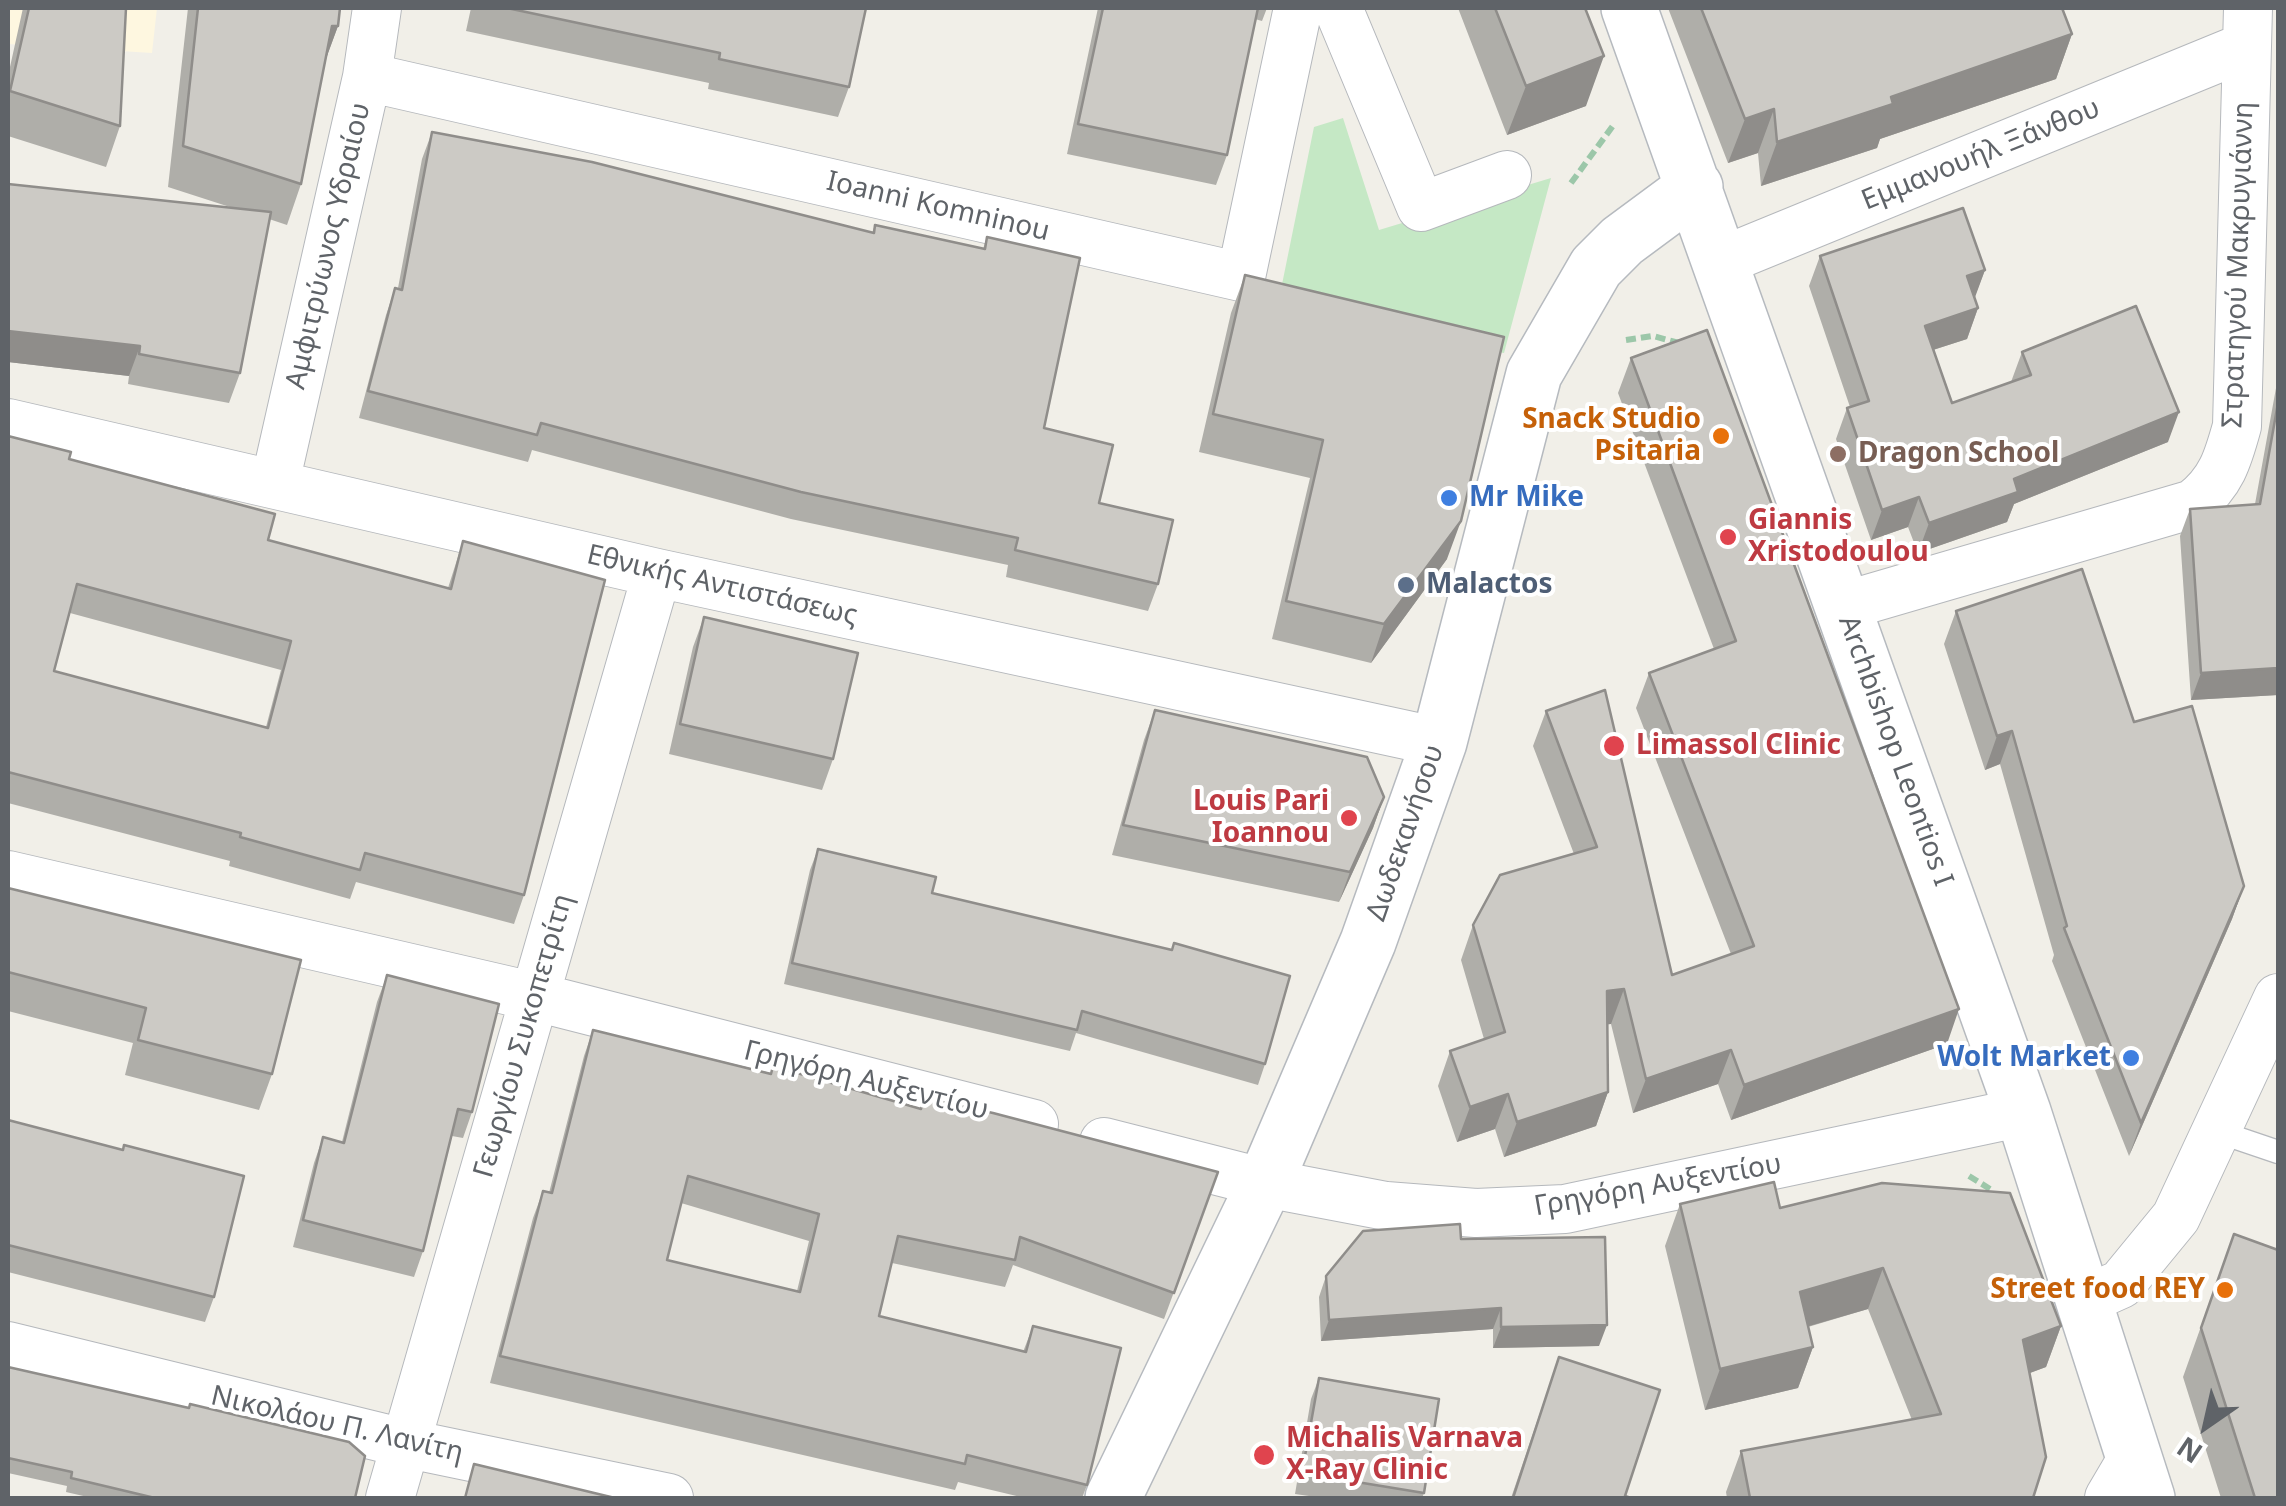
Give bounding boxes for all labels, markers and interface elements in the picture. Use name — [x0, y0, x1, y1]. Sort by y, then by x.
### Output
street label: Εμμανουήλ Ξάνθου — [1857, 92, 2105, 218]
street label: Αμφιτρύωνος Υδραίου — [280, 100, 378, 392]
street label: Στρατηγού Μακρυγιάννη — [2217, 101, 2261, 429]
street label: Ioanni Komninou — [823, 165, 1053, 249]
place label: Snack Studio Psitaria — [1522, 403, 1701, 469]
marker: Snack Studio Psitaria — [1710, 425, 1732, 447]
place label: Dragon School — [1858, 437, 2059, 471]
marker: Dragon School — [1827, 443, 1849, 465]
place label: Mr Mike — [1469, 481, 1584, 515]
marker: Mr Mike — [1438, 487, 1460, 509]
place label: Giannis Xristodoulou — [1748, 504, 1929, 570]
marker: Giannis Xristodoulou — [1717, 526, 1739, 548]
street label: Εθνικής Αντιστάσεως — [583, 539, 861, 633]
place label: Malactos — [1426, 568, 1552, 602]
marker: Malactos — [1395, 574, 1417, 596]
street label: Archbishop Leontios I — [1830, 611, 1960, 891]
place label: Limassol Clinic — [1636, 729, 1841, 763]
marker: Limassol Clinic — [1601, 733, 1627, 759]
street label: Δωδεκανήσου — [1360, 741, 1452, 925]
place label: Louis Pari Ioannou — [1193, 785, 1329, 851]
marker: Louis Pari Ioannou — [1338, 807, 1360, 829]
street label: Γεωργίου Συκοπετρίτη — [467, 890, 581, 1182]
street label: Γρηγόρη Αυξεντίου — [740, 1034, 992, 1128]
place label: Wolt Market — [1937, 1041, 2111, 1075]
marker: Wolt Market — [2120, 1047, 2142, 1069]
street label: Γρηγόρη Αυξεντίου — [1532, 1148, 1784, 1224]
place label: Street food REY — [1990, 1273, 2205, 1307]
marker: Street food REY — [2214, 1279, 2236, 1301]
north arrow — [2156, 1376, 2256, 1476]
street label: Νικολάου Π. Λανίτη — [208, 1380, 466, 1470]
place label: Michalis Varnava X-Ray Clinic — [1286, 1422, 1523, 1488]
text: N — [2169, 1429, 2209, 1473]
marker: Michalis Varnava X-Ray Clinic — [1251, 1442, 1277, 1468]

